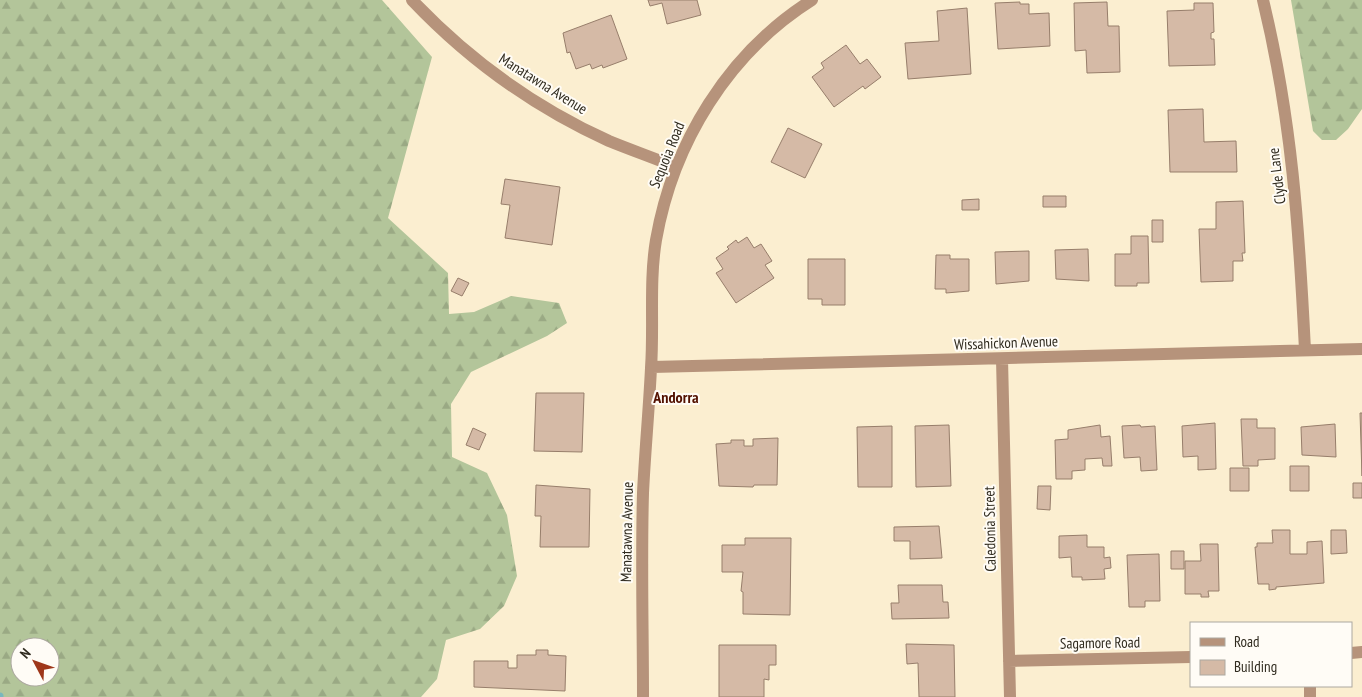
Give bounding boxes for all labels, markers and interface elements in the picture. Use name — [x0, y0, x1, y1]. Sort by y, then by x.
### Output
street label: Manatawna Avenue — [496, 49, 591, 118]
street label: Sequoia Road — [645, 119, 688, 191]
street label: Clyde Lane — [1264, 147, 1289, 205]
street label: Wissahickon Avenue — [954, 331, 1058, 354]
district label: Andorra — [652, 387, 699, 407]
street label: Manatawna Avenue — [616, 482, 637, 582]
street label: Caledonia Street — [979, 486, 1000, 572]
legend — [1190, 622, 1352, 687]
street label: Sagamore Road — [1060, 632, 1140, 653]
text: Road — [1234, 632, 1260, 651]
north arrow — [10, 637, 60, 687]
text: N — [16, 645, 34, 662]
text: Building — [1234, 657, 1277, 676]

